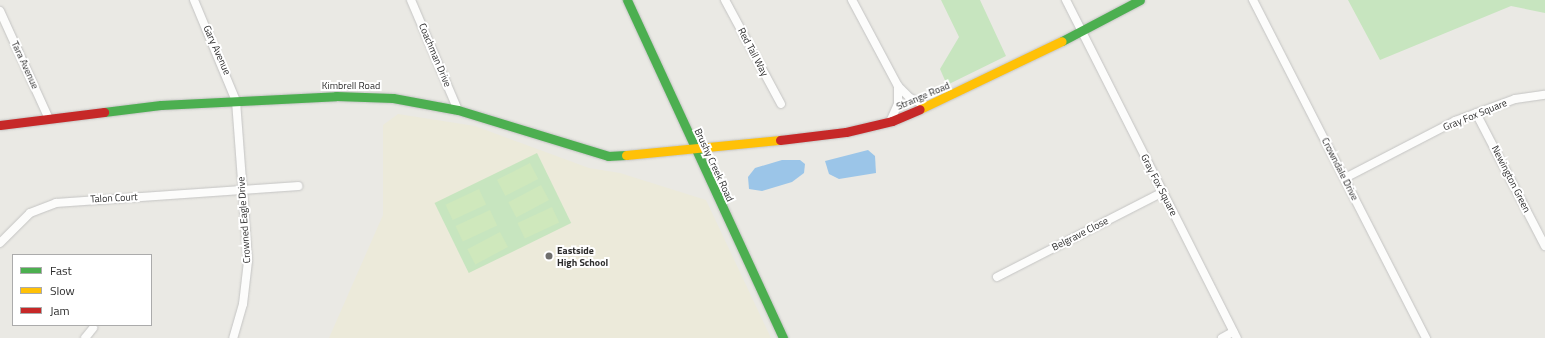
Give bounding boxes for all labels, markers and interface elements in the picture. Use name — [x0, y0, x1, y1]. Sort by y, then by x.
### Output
street label: Coachman Drive — [416, 21, 454, 89]
street label: Gary Avenue — [201, 23, 233, 77]
street label: Red Tail Way — [735, 26, 771, 78]
street label: Tara Avenue — [9, 39, 41, 91]
street label: Strange Road — [895, 79, 951, 113]
street label: Kimbrell Road — [322, 80, 380, 92]
street label: Gray Fox Square — [1441, 97, 1509, 133]
street label: Brushy Creek Road — [692, 126, 736, 204]
street label: Crowndale Drive — [1319, 136, 1361, 202]
street label: Newington Green — [1489, 144, 1533, 214]
street label: Gray Fox Square — [1138, 152, 1180, 218]
street label: Crowned Eagle Drive — [235, 176, 253, 264]
street label: Talon Court — [90, 191, 138, 205]
street label: Belgrave Close — [1050, 215, 1110, 253]
place label: Eastside High School — [557, 244, 608, 268]
marker: Eastside High School — [544, 251, 554, 261]
legend — [12, 254, 152, 326]
text: Fast — [50, 261, 72, 280]
text: Slow — [50, 281, 75, 300]
text: Jam — [50, 301, 70, 320]

